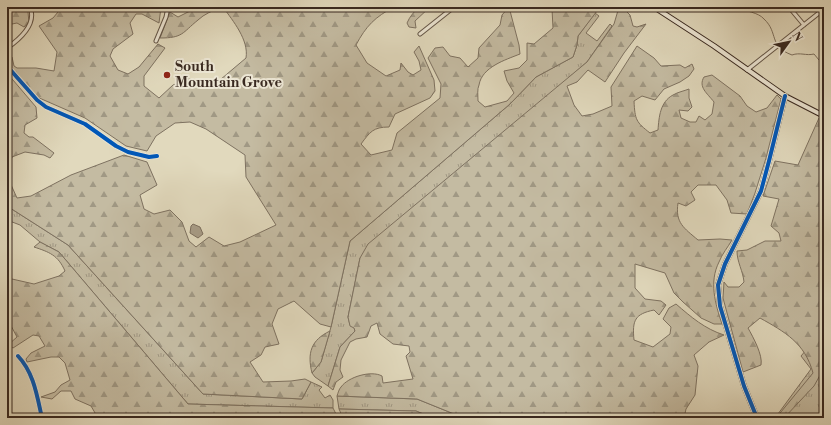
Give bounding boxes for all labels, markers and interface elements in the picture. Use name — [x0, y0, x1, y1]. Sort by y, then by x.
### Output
north arrow — [769, 22, 809, 62]
text: N — [788, 30, 805, 45]
place label: South Mountain Grove — [175, 58, 282, 92]
marker: South Mountain Grove — [162, 70, 172, 80]

